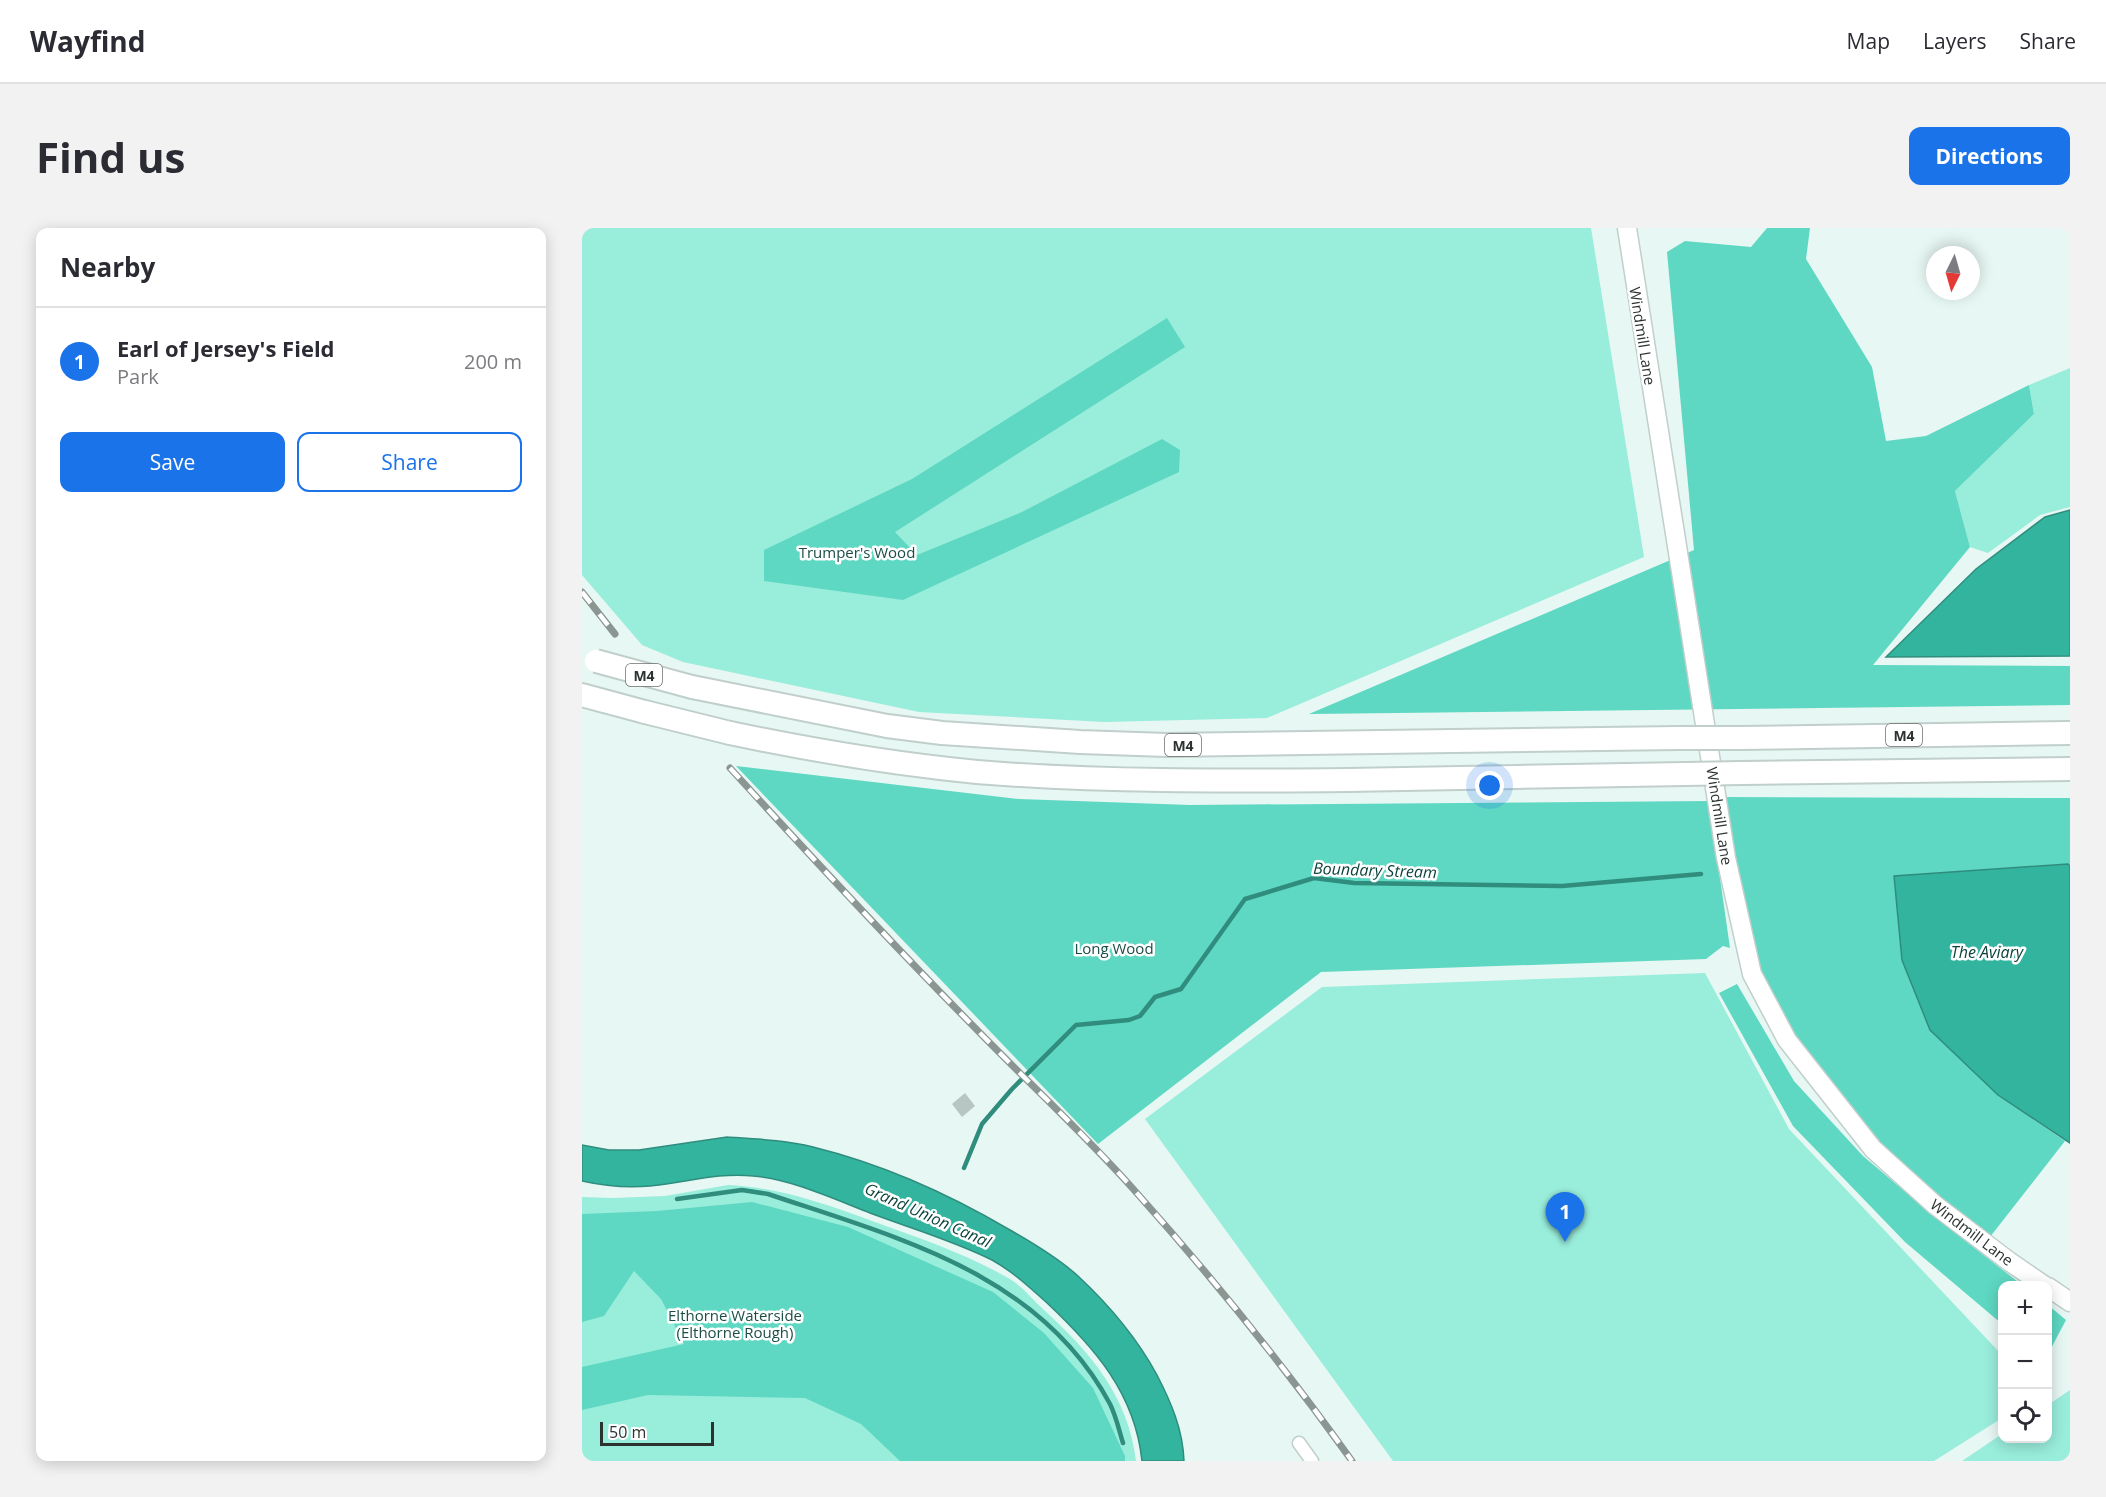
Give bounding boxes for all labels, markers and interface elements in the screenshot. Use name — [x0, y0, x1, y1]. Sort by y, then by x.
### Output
text: Wayfind — [30, 22, 145, 60]
text: Map — [1847, 27, 1890, 55]
text: Layers — [1923, 27, 1987, 55]
text: Share — [2020, 27, 2076, 55]
button: Directions — [1909, 127, 2070, 185]
text: Find us — [36, 128, 185, 185]
north arrow — [1926, 246, 1980, 300]
text: Nearby — [60, 249, 155, 285]
street label: Windmill Lane — [1625, 286, 1661, 386]
text: Earl of Jersey's Field — [117, 333, 335, 363]
text: 1 — [74, 348, 85, 375]
text: 200 m — [464, 348, 522, 375]
text: Park — [117, 363, 159, 390]
button: Save — [60, 432, 285, 492]
button: Share — [297, 432, 522, 492]
park label: Trumper's Wood — [799, 542, 915, 562]
road number: M4 — [626, 664, 662, 686]
road number: M4 — [1886, 724, 1922, 746]
road number: M4 — [1165, 734, 1201, 756]
street label: Windmill Lane — [1702, 766, 1738, 866]
your location — [1475, 771, 1504, 800]
water label: Boundary Stream — [1313, 857, 1437, 883]
park label: Long Wood — [1074, 938, 1154, 958]
water label: The Aviary — [1951, 941, 2025, 963]
water label: Grand Union Canal — [861, 1177, 996, 1253]
pin: 1 — [1546, 1192, 1584, 1242]
street label: Windmill Lane — [1926, 1194, 2018, 1270]
map controls — [1998, 1281, 2052, 1443]
button: + — [1998, 1281, 2052, 1335]
park label: Elthorne Waterside (Elthorne Rough) — [668, 1305, 802, 1342]
button: − — [1998, 1335, 2052, 1389]
button: locate — [1998, 1389, 2052, 1443]
scale bar — [600, 1419, 714, 1446]
text: 50 m — [609, 1421, 646, 1443]

